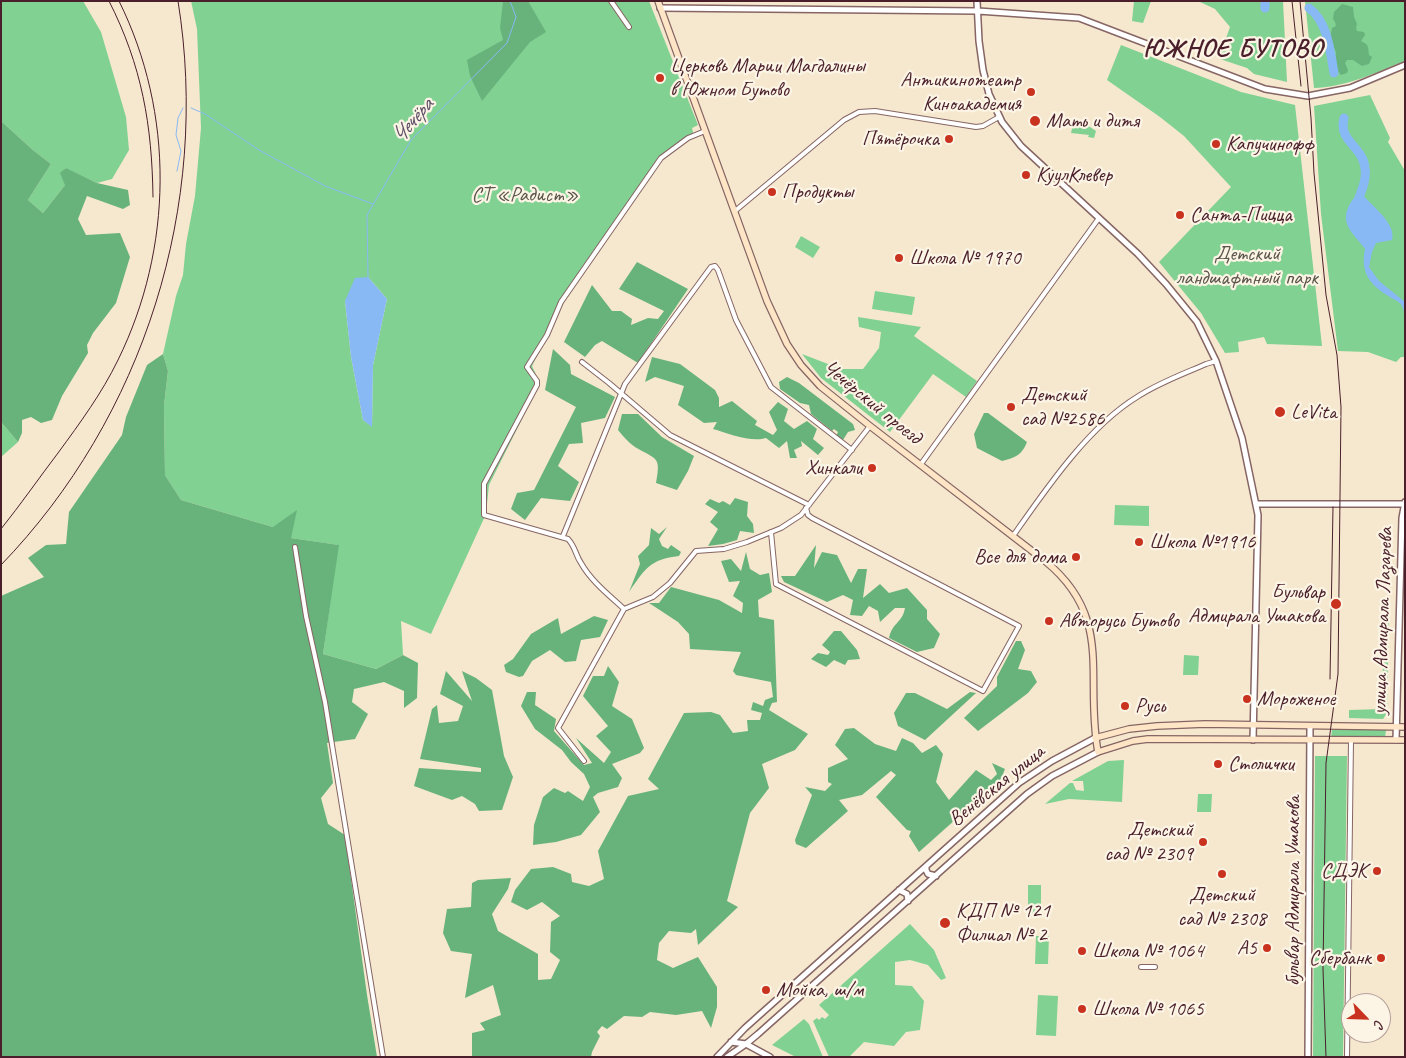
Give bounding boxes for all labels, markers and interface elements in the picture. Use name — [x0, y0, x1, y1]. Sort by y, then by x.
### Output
district label: ЮЖНОЕ БУТОВО — [1137, 33, 1329, 65]
place label: Церковь Марии Магдалины в Южном Бутово — [670, 53, 865, 103]
place label: Антикинотеатр Киноакадемия — [900, 67, 1021, 117]
marker: Церковь Марии Магдалины в Южном Бутово — [654, 72, 666, 84]
marker: Антикинотеатр Киноакадемия — [1025, 86, 1037, 98]
water label: Чечёра — [386, 93, 440, 149]
place label: Мать и дитя — [1046, 108, 1139, 134]
marker: Мать и дитя — [1028, 114, 1042, 128]
place label: Пятёрочка — [862, 126, 939, 152]
place label: Капучинофф — [1226, 131, 1314, 157]
marker: Пятёрочка — [943, 133, 955, 145]
marker: Капучинофф — [1210, 138, 1222, 150]
place label: КуулКлевер — [1036, 162, 1112, 188]
marker: КуулКлевер — [1020, 169, 1032, 181]
place label: Продукты — [782, 179, 853, 205]
park label: СТ «Радист» — [471, 182, 579, 208]
marker: Продукты — [766, 186, 778, 198]
place label: Санта-Пицца — [1190, 202, 1292, 228]
marker: Санта-Пицца — [1174, 209, 1186, 221]
park label: Детский ландшафтный парк — [1176, 241, 1318, 291]
place label: Школа № 1970 — [909, 245, 1021, 271]
marker: Школа № 1970 — [893, 252, 905, 264]
street label: Чечёрский проезд — [818, 355, 926, 451]
place label: Детский сад №2586 — [1021, 382, 1104, 432]
place label: LeVita — [1291, 399, 1337, 425]
marker: Детский сад №2586 — [1005, 401, 1017, 413]
marker: LeVita — [1273, 405, 1287, 419]
place label: Хинкали — [805, 455, 862, 481]
marker: Хинкали — [866, 462, 878, 474]
street label: улица Адмирала Лазарева — [1367, 527, 1399, 715]
place label: Школа №1916 — [1149, 529, 1256, 555]
marker: Школа №1916 — [1133, 536, 1145, 548]
place label: Все для дома — [974, 544, 1066, 570]
marker: Все для дома — [1070, 551, 1082, 563]
place label: Бульвар Адмирала Ушакова — [1188, 579, 1325, 629]
marker: Бульвар Адмирала Ушакова — [1329, 597, 1343, 611]
place label: Авторусь Бутово — [1059, 608, 1179, 634]
marker: Авторусь Бутово — [1043, 615, 1055, 627]
place label: Мороженое — [1257, 686, 1335, 712]
place label: Русь — [1135, 693, 1165, 719]
marker: Мороженое — [1241, 693, 1253, 705]
marker: Русь — [1119, 700, 1131, 712]
street label: Венёвская улица — [944, 740, 1050, 832]
place label: Столички — [1228, 751, 1294, 777]
marker: Столички — [1212, 758, 1224, 770]
street label: бульвар Адмирала Ушакова — [1280, 796, 1306, 986]
place label: Детский сад № 2309 — [1104, 817, 1193, 867]
marker: Детский сад № 2309 — [1197, 836, 1209, 848]
place label: СДЭК — [1321, 858, 1367, 884]
marker: СДЭК — [1371, 865, 1383, 877]
marker: Детский сад № 2308 — [1216, 868, 1228, 880]
place label: Детский сад № 2308 — [1178, 882, 1266, 932]
place label: КДП № 121 Филиал № 2 — [956, 898, 1050, 948]
marker: КДП № 121 Филиал № 2 — [938, 916, 952, 930]
place label: А5 — [1237, 935, 1257, 961]
place label: Школа № 1064 — [1092, 938, 1204, 964]
marker: А5 — [1261, 942, 1273, 954]
marker: Школа № 1064 — [1076, 945, 1088, 957]
place label: Сбербанк — [1309, 945, 1371, 971]
marker: Сбербанк — [1375, 952, 1387, 964]
place label: Мойка, ш/м — [776, 977, 864, 1003]
marker: Мойка, ш/м — [760, 984, 772, 996]
north arrow — [1341, 993, 1391, 1043]
place label: Школа № 1065 — [1092, 996, 1204, 1022]
marker: Школа № 1065 — [1076, 1003, 1088, 1015]
text: С — [1370, 1017, 1388, 1030]

